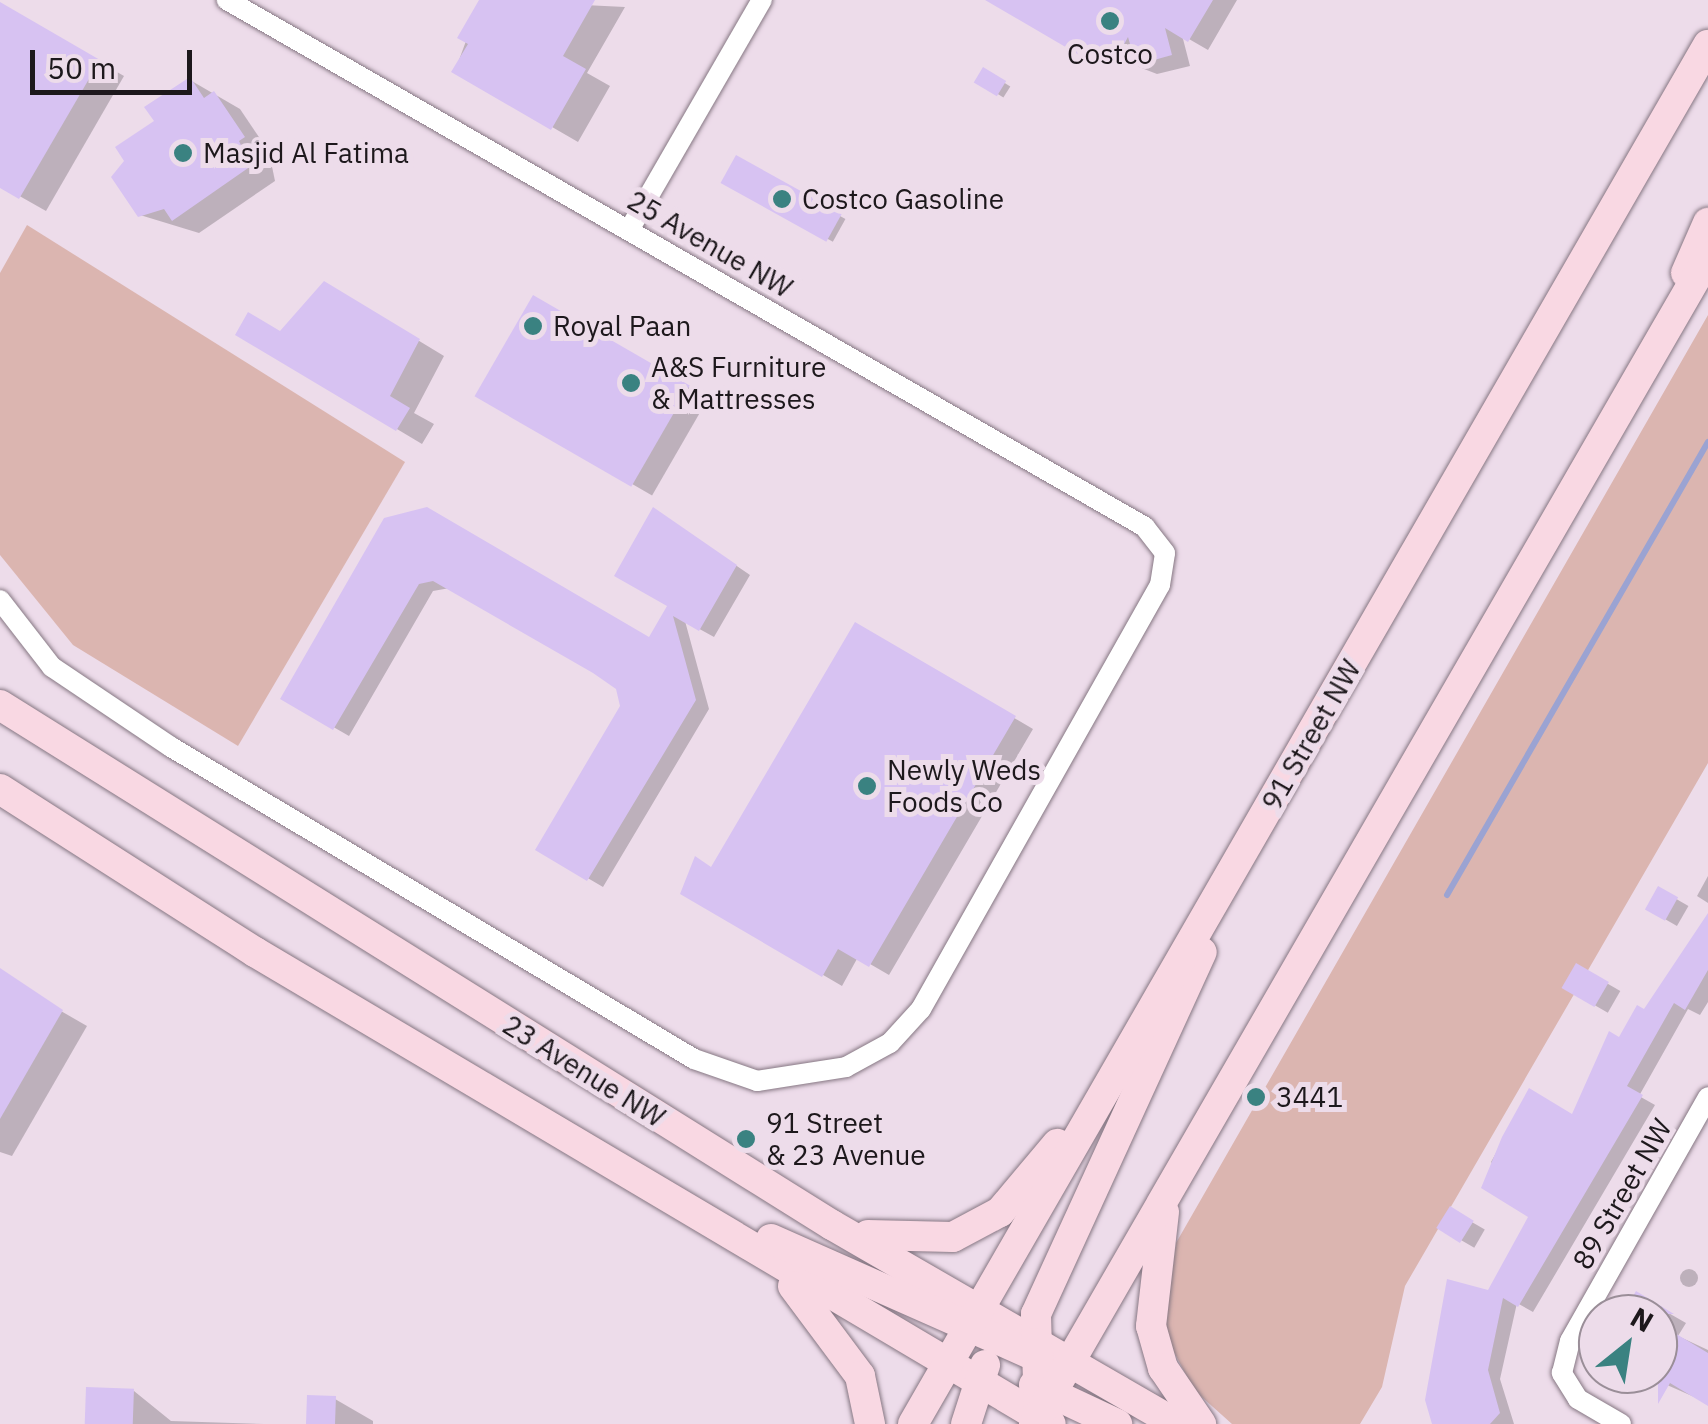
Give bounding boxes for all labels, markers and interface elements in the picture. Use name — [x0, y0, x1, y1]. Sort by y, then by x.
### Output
marker: Costco — [1099, 10, 1121, 32]
scale bar — [35, 30, 198, 92]
place label: Costco — [1067, 37, 1153, 71]
text: 50 m — [47, 48, 116, 87]
place label: Masjid Al Fatima — [203, 136, 409, 170]
marker: Masjid Al Fatima — [172, 142, 194, 164]
place label: Costco Gasoline — [802, 182, 1004, 216]
street label: 25 Avenue NW — [621, 183, 799, 305]
marker: Costco Gasoline — [771, 188, 793, 210]
place label: Royal Paan — [553, 309, 691, 343]
marker: Royal Paan — [522, 315, 544, 337]
place label: A&S Furniture & Mattresses — [651, 350, 826, 416]
marker: A&S Furniture & Mattresses — [620, 372, 642, 394]
street label: 91 Street NW — [1254, 654, 1368, 816]
place label: Newly Weds Foods Co — [887, 753, 1041, 819]
marker: Newly Weds Foods Co — [856, 775, 878, 797]
street label: 23 Avenue NW — [497, 1008, 671, 1134]
place label: 3441 — [1276, 1080, 1343, 1114]
marker: 3441 — [1245, 1086, 1267, 1108]
place label: 91 Street & 23 Avenue — [766, 1106, 926, 1172]
street label: 89 Street NW — [1565, 1113, 1679, 1275]
marker: 91 Street & 23 Avenue — [735, 1128, 757, 1150]
north arrow — [1578, 1294, 1678, 1394]
text: N — [1624, 1298, 1660, 1340]

